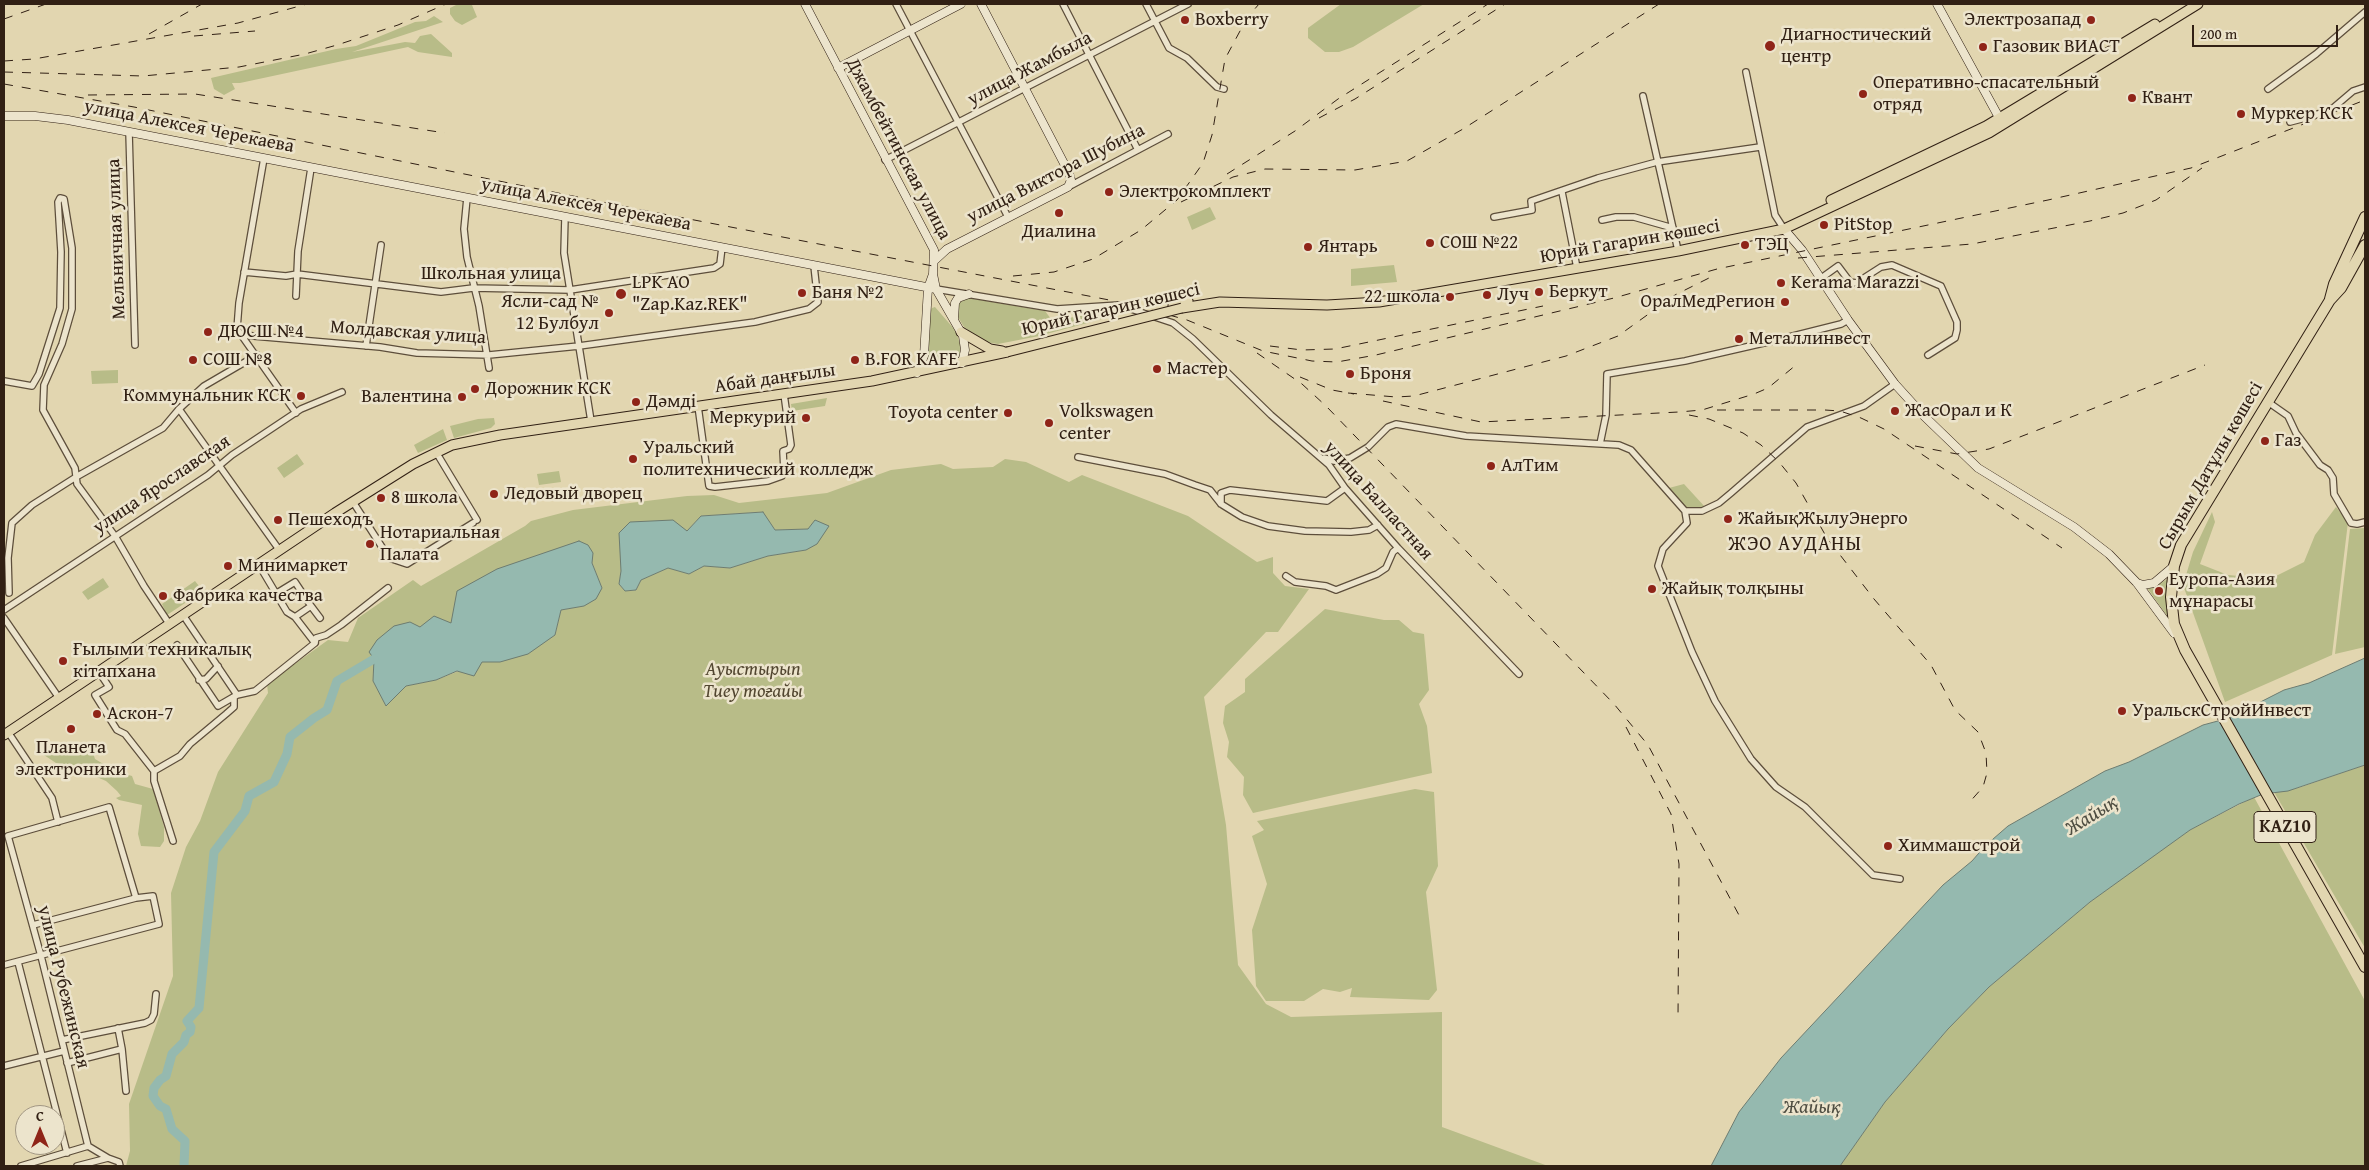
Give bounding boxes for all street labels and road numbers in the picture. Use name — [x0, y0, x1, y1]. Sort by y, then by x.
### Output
street label: улица Жамбыла — [964, 27, 1096, 111]
street label: Джамбейтинская улица — [840, 54, 956, 244]
street label: улица Алексея Черекаева — [82, 95, 296, 159]
street label: улица Виктора Шубина — [963, 119, 1149, 229]
street label: Мельничная улица — [103, 158, 131, 320]
street label: улица Алексея Черекаева — [479, 173, 693, 237]
street label: Юрий Гагарин көшесі — [1538, 215, 1722, 269]
street label: Школьная улица — [421, 263, 561, 285]
street label: Юрий Гагарин көшесі — [1020, 278, 1202, 342]
street label: Молдавская улица — [329, 316, 487, 350]
street label: Абай даңғылы — [713, 359, 837, 399]
street label: Сырым Датұлы көшесі — [2154, 378, 2268, 554]
street label: улица Ярославская — [89, 431, 235, 539]
street label: улица Балластная — [1318, 437, 1438, 565]
road number: KAZ10 — [2254, 812, 2316, 842]
street label: улица Рубежинская — [32, 903, 94, 1071]

